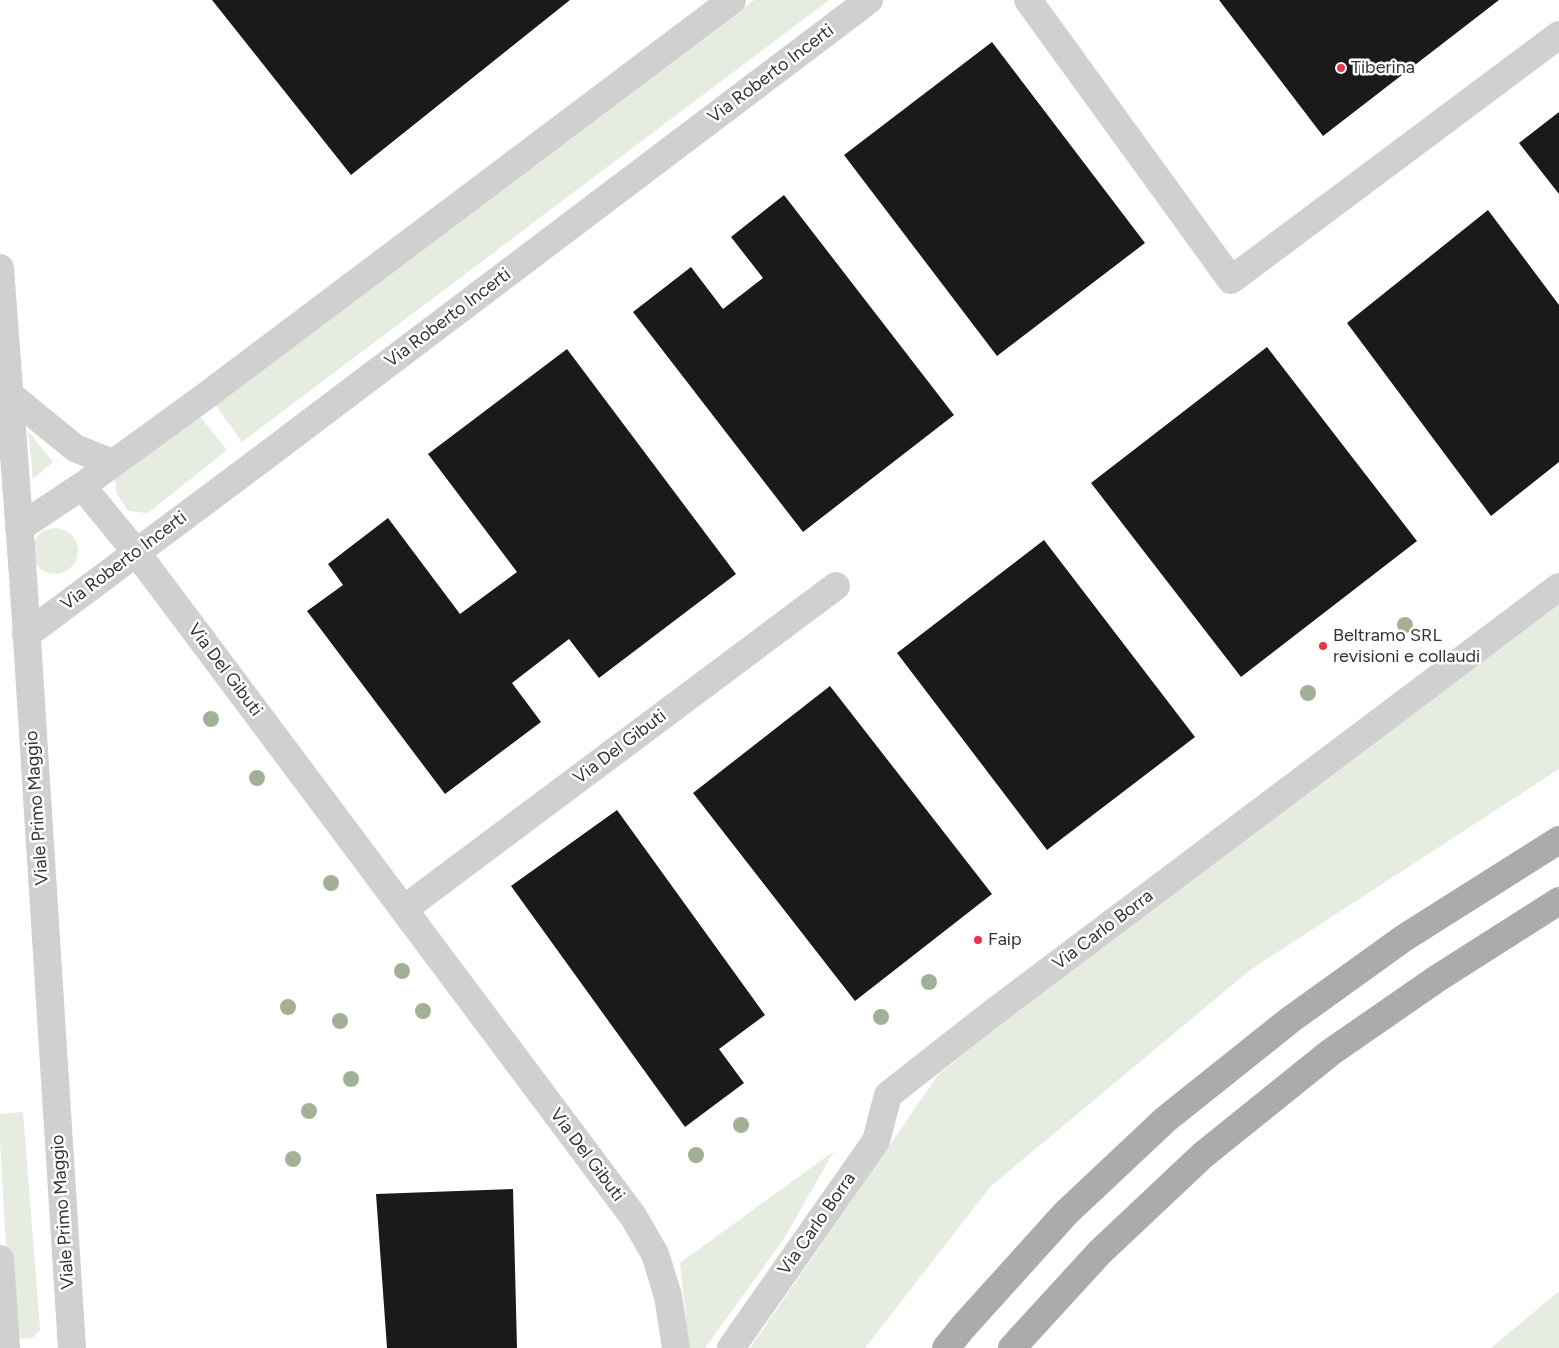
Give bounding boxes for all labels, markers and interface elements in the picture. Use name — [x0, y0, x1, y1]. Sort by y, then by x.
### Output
street label: Via Roberto Incerti — [704, 20, 838, 128]
place label: Tiberina — [1351, 57, 1415, 79]
marker: Tiberina — [1335, 62, 1347, 74]
street label: Via Roberto Incerti — [381, 264, 515, 372]
street label: Via Roberto Incerti — [57, 507, 191, 615]
street label: Via Del Gibuti — [183, 619, 267, 721]
place label: Beltramo SRL revisioni e collaudi — [1333, 625, 1480, 668]
marker: Beltramo SRL revisioni e collaudi — [1317, 640, 1329, 652]
street label: Via Del Gibuti — [569, 705, 671, 789]
street label: Viale Primo Maggio — [21, 730, 53, 886]
street label: Via Carlo Borra — [1049, 885, 1157, 975]
place label: Faip — [988, 929, 1022, 951]
marker: Faip — [972, 934, 984, 946]
street label: Via Del Gibuti — [545, 1104, 629, 1206]
street label: Viale Primo Maggio — [47, 1134, 79, 1290]
street label: Via Carlo Borra — [774, 1169, 860, 1279]

